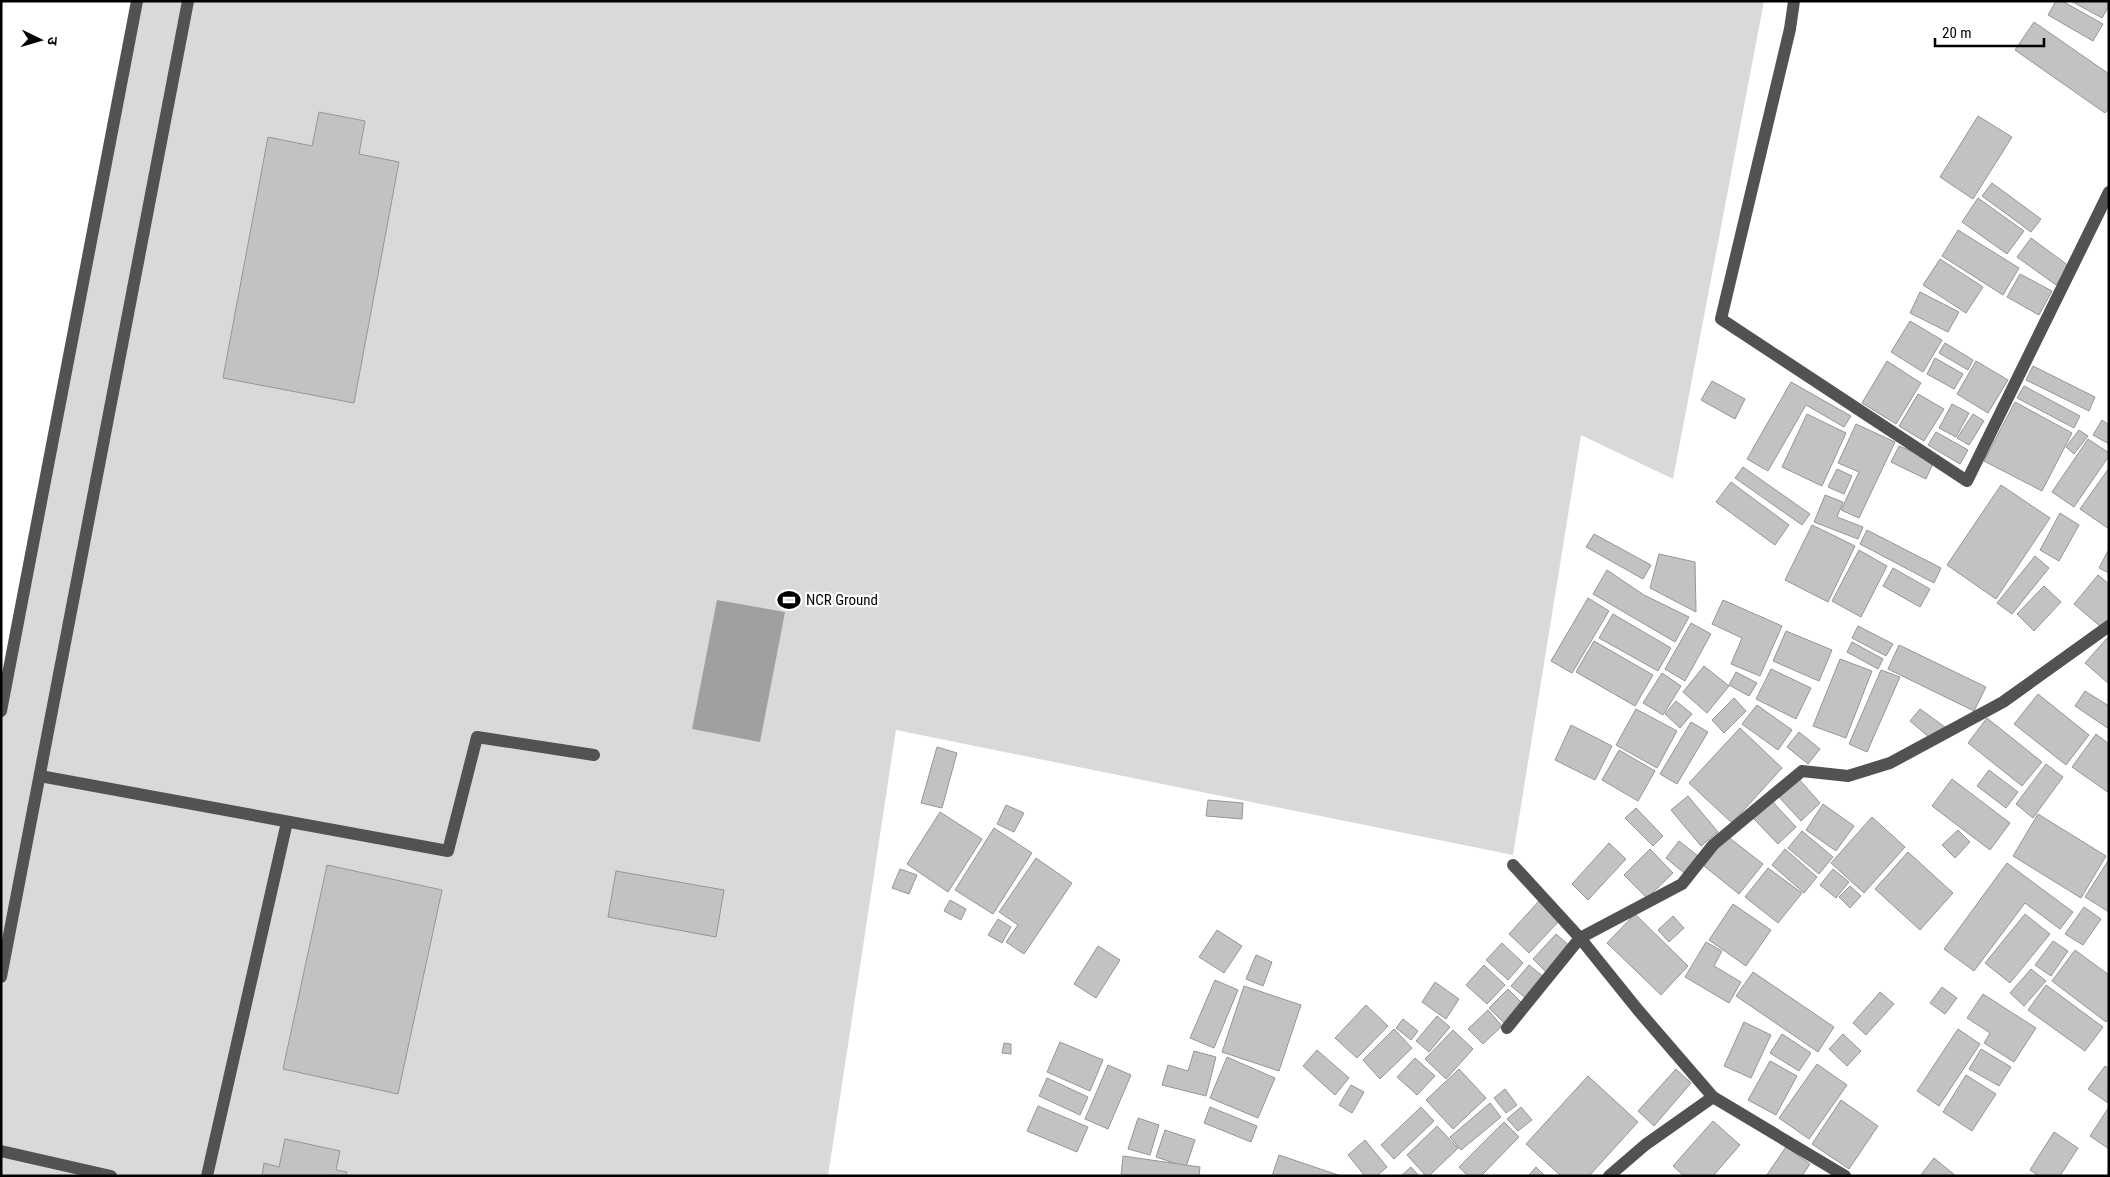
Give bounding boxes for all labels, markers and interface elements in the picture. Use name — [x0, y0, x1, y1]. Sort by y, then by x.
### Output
north arrow — [15, 15, 65, 65]
scale bar — [1935, 15, 2044, 47]
text: 20 m — [1942, 24, 1972, 42]
text: उ — [45, 36, 61, 47]
sports icon: NCR Ground — [776, 587, 802, 613]
place label: NCR Ground — [806, 591, 878, 609]

